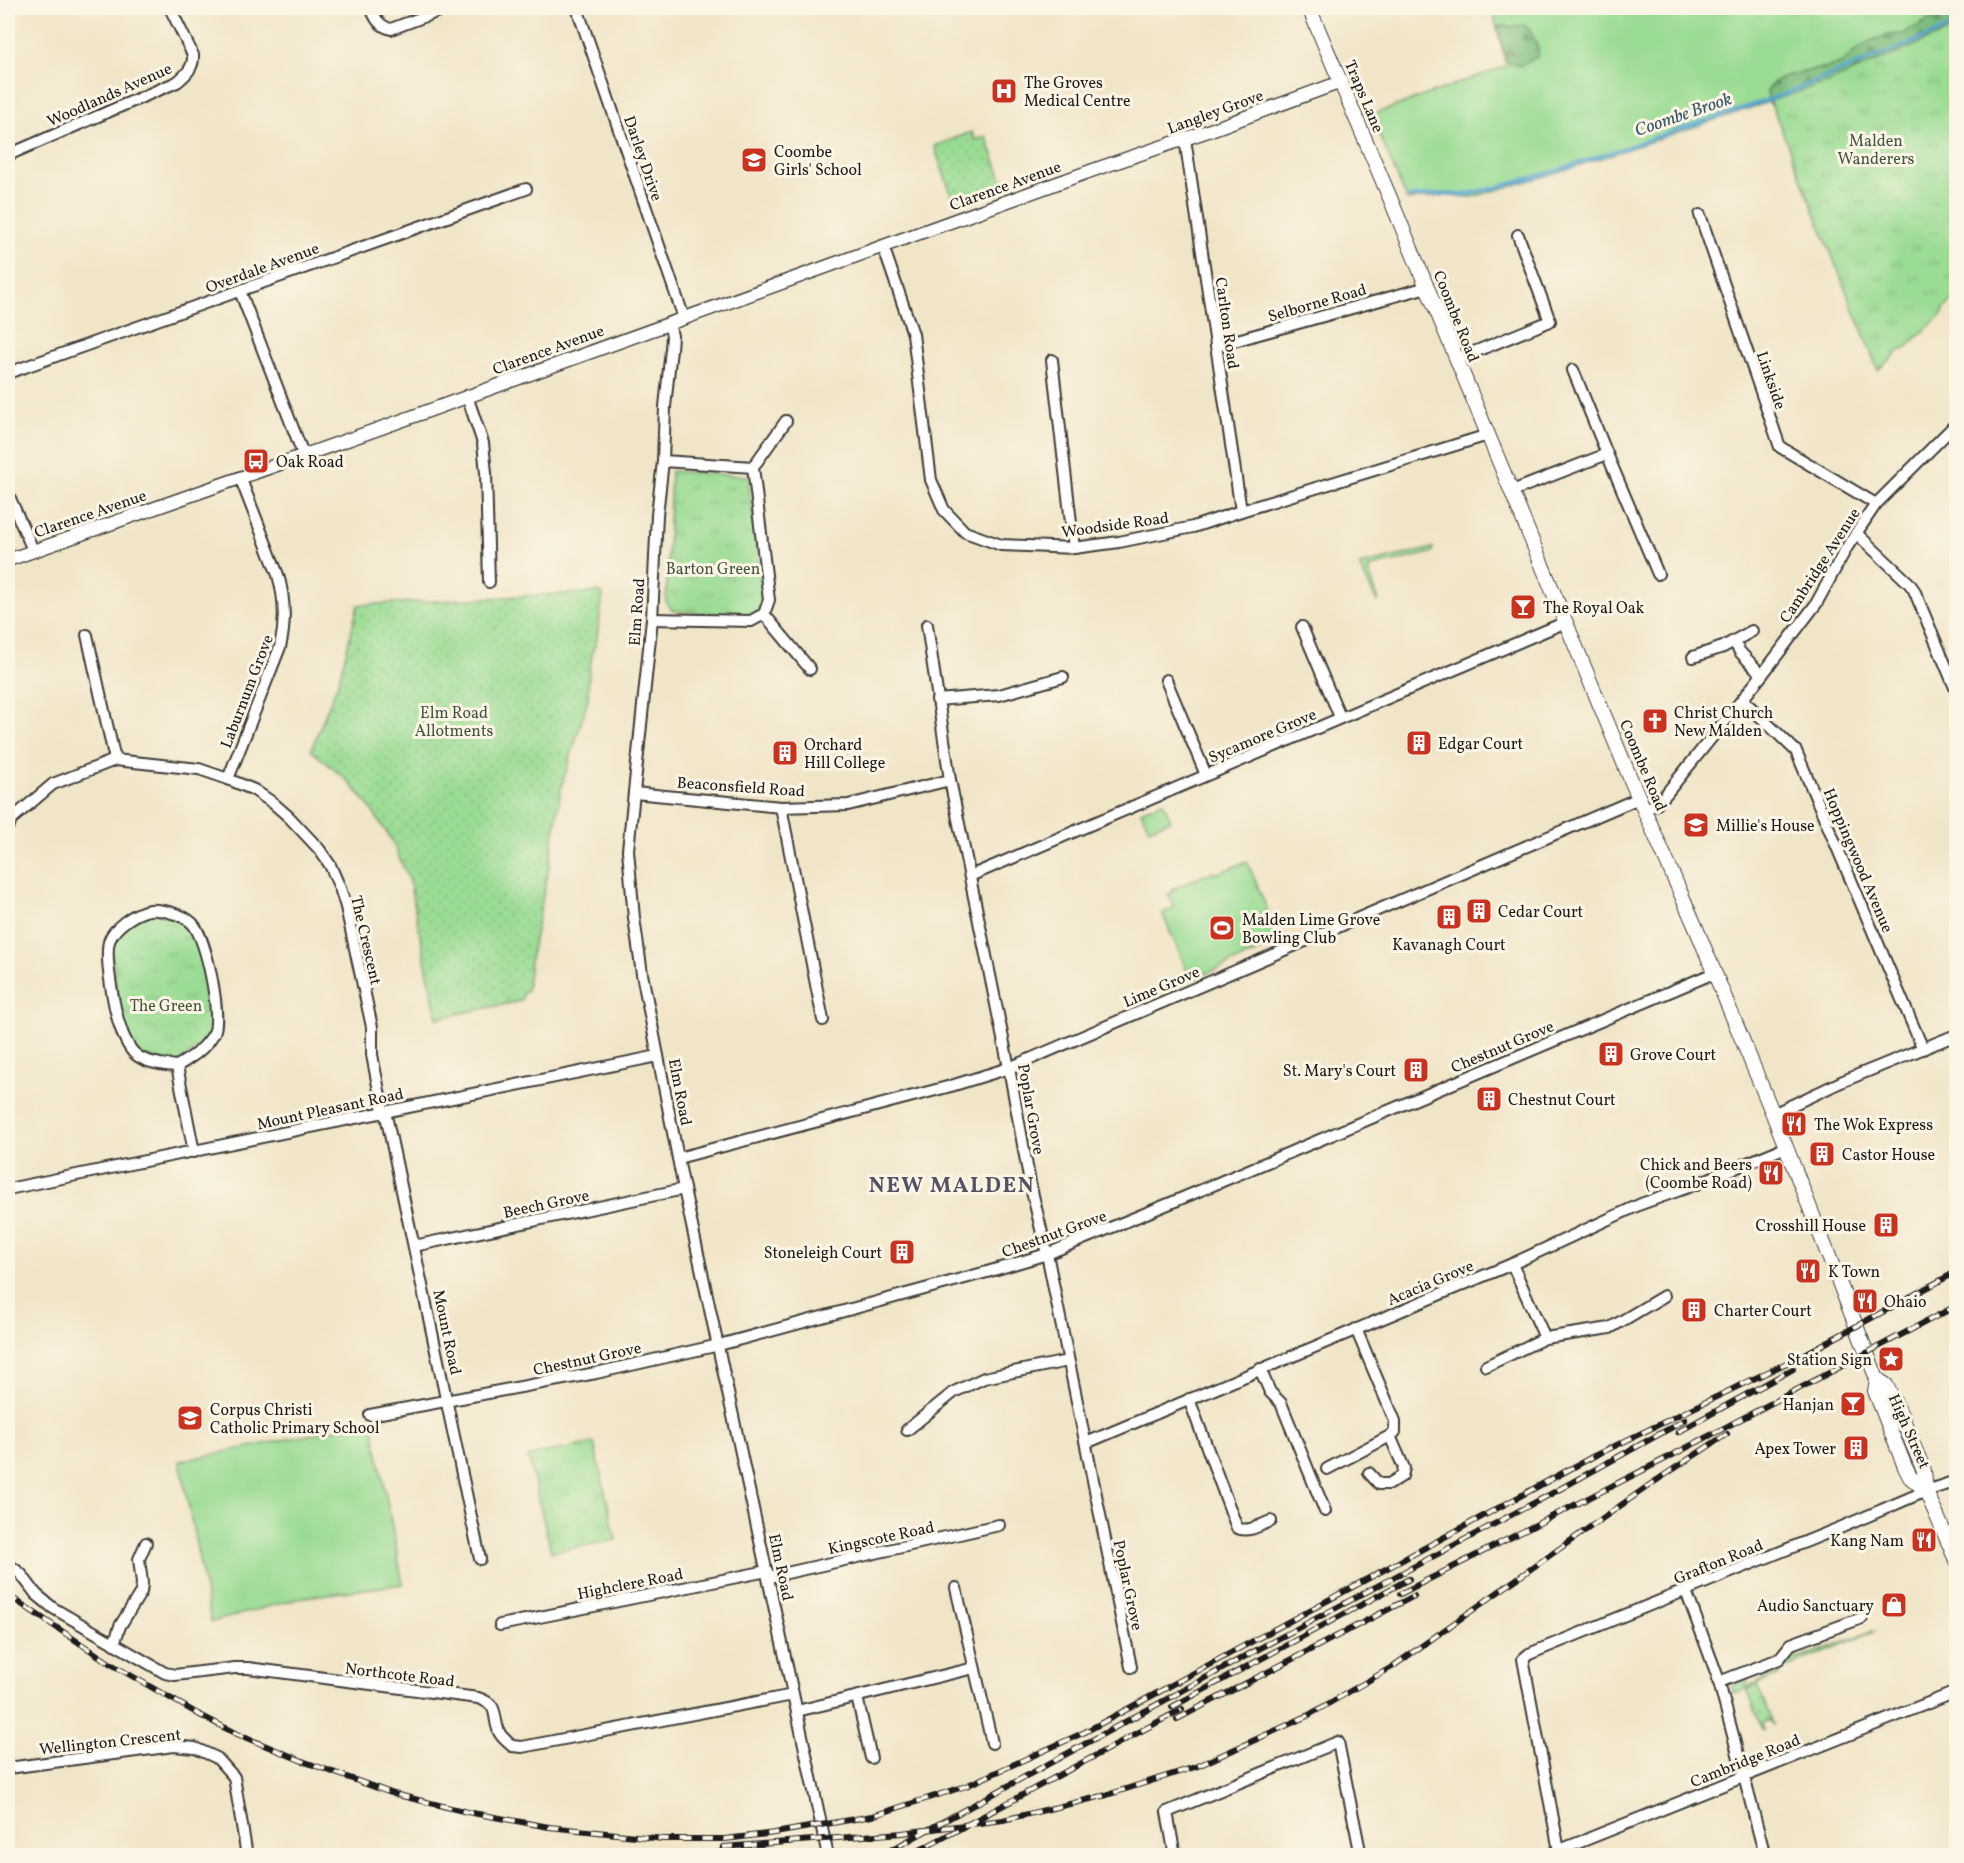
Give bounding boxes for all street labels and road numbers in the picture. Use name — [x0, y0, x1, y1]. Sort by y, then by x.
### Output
street label: Traps Lane — [1338, 57, 1388, 136]
street label: Woodlands Avenue — [44, 58, 176, 133]
street label: Langley Grove — [1165, 85, 1267, 140]
street label: Darley Drive — [617, 113, 667, 204]
street label: Clarence Avenue — [947, 156, 1065, 217]
street label: Overdale Avenue — [203, 238, 322, 300]
street label: Coombe Road — [1427, 268, 1484, 366]
street label: Carlton Road — [1209, 276, 1243, 371]
street label: Selborne Road — [1266, 279, 1369, 329]
street label: Clarence Avenue — [490, 320, 608, 381]
street label: Linkside — [1750, 349, 1790, 413]
street label: Clarence Avenue — [32, 485, 150, 544]
street label: Cambridge Avenue — [1775, 504, 1866, 628]
street label: Woodside Road — [1060, 508, 1170, 544]
street label: Elm Road — [625, 578, 651, 647]
street label: Laburnum Grove — [216, 632, 280, 752]
street label: Sycamore Grove — [1205, 704, 1320, 769]
street label: Coombe Road — [1613, 717, 1671, 815]
street label: Beaconsfield Road — [676, 773, 806, 803]
street label: Hoppingwood Avenue — [1817, 785, 1898, 937]
street label: The Crescent — [344, 894, 386, 988]
street label: Lime Grove — [1120, 962, 1204, 1014]
street label: Chestnut Grove — [1448, 1016, 1558, 1079]
street label: Elm Road — [662, 1057, 696, 1128]
street label: Poplar Grove — [1011, 1062, 1049, 1156]
street label: Mount Pleasant Road — [255, 1084, 406, 1136]
street label: Beech Grove — [501, 1185, 591, 1225]
street label: Chestnut Grove — [999, 1206, 1110, 1264]
street label: Acacia Grove — [1384, 1256, 1477, 1312]
street label: Mount Road — [426, 1288, 466, 1377]
street label: Chestnut Grove — [531, 1338, 644, 1382]
street label: High Street — [1882, 1391, 1935, 1473]
street label: Kingscote Road — [826, 1517, 937, 1561]
street label: Elm Road — [762, 1532, 798, 1603]
street label: Grafton Road — [1671, 1535, 1767, 1591]
street label: Poplar Grove — [1107, 1538, 1147, 1633]
street label: Highclere Road — [576, 1564, 685, 1606]
street label: Northcote Road — [344, 1658, 456, 1694]
street label: Wellington Crescent — [38, 1725, 183, 1761]
street label: Cambridge Road — [1687, 1730, 1804, 1794]

